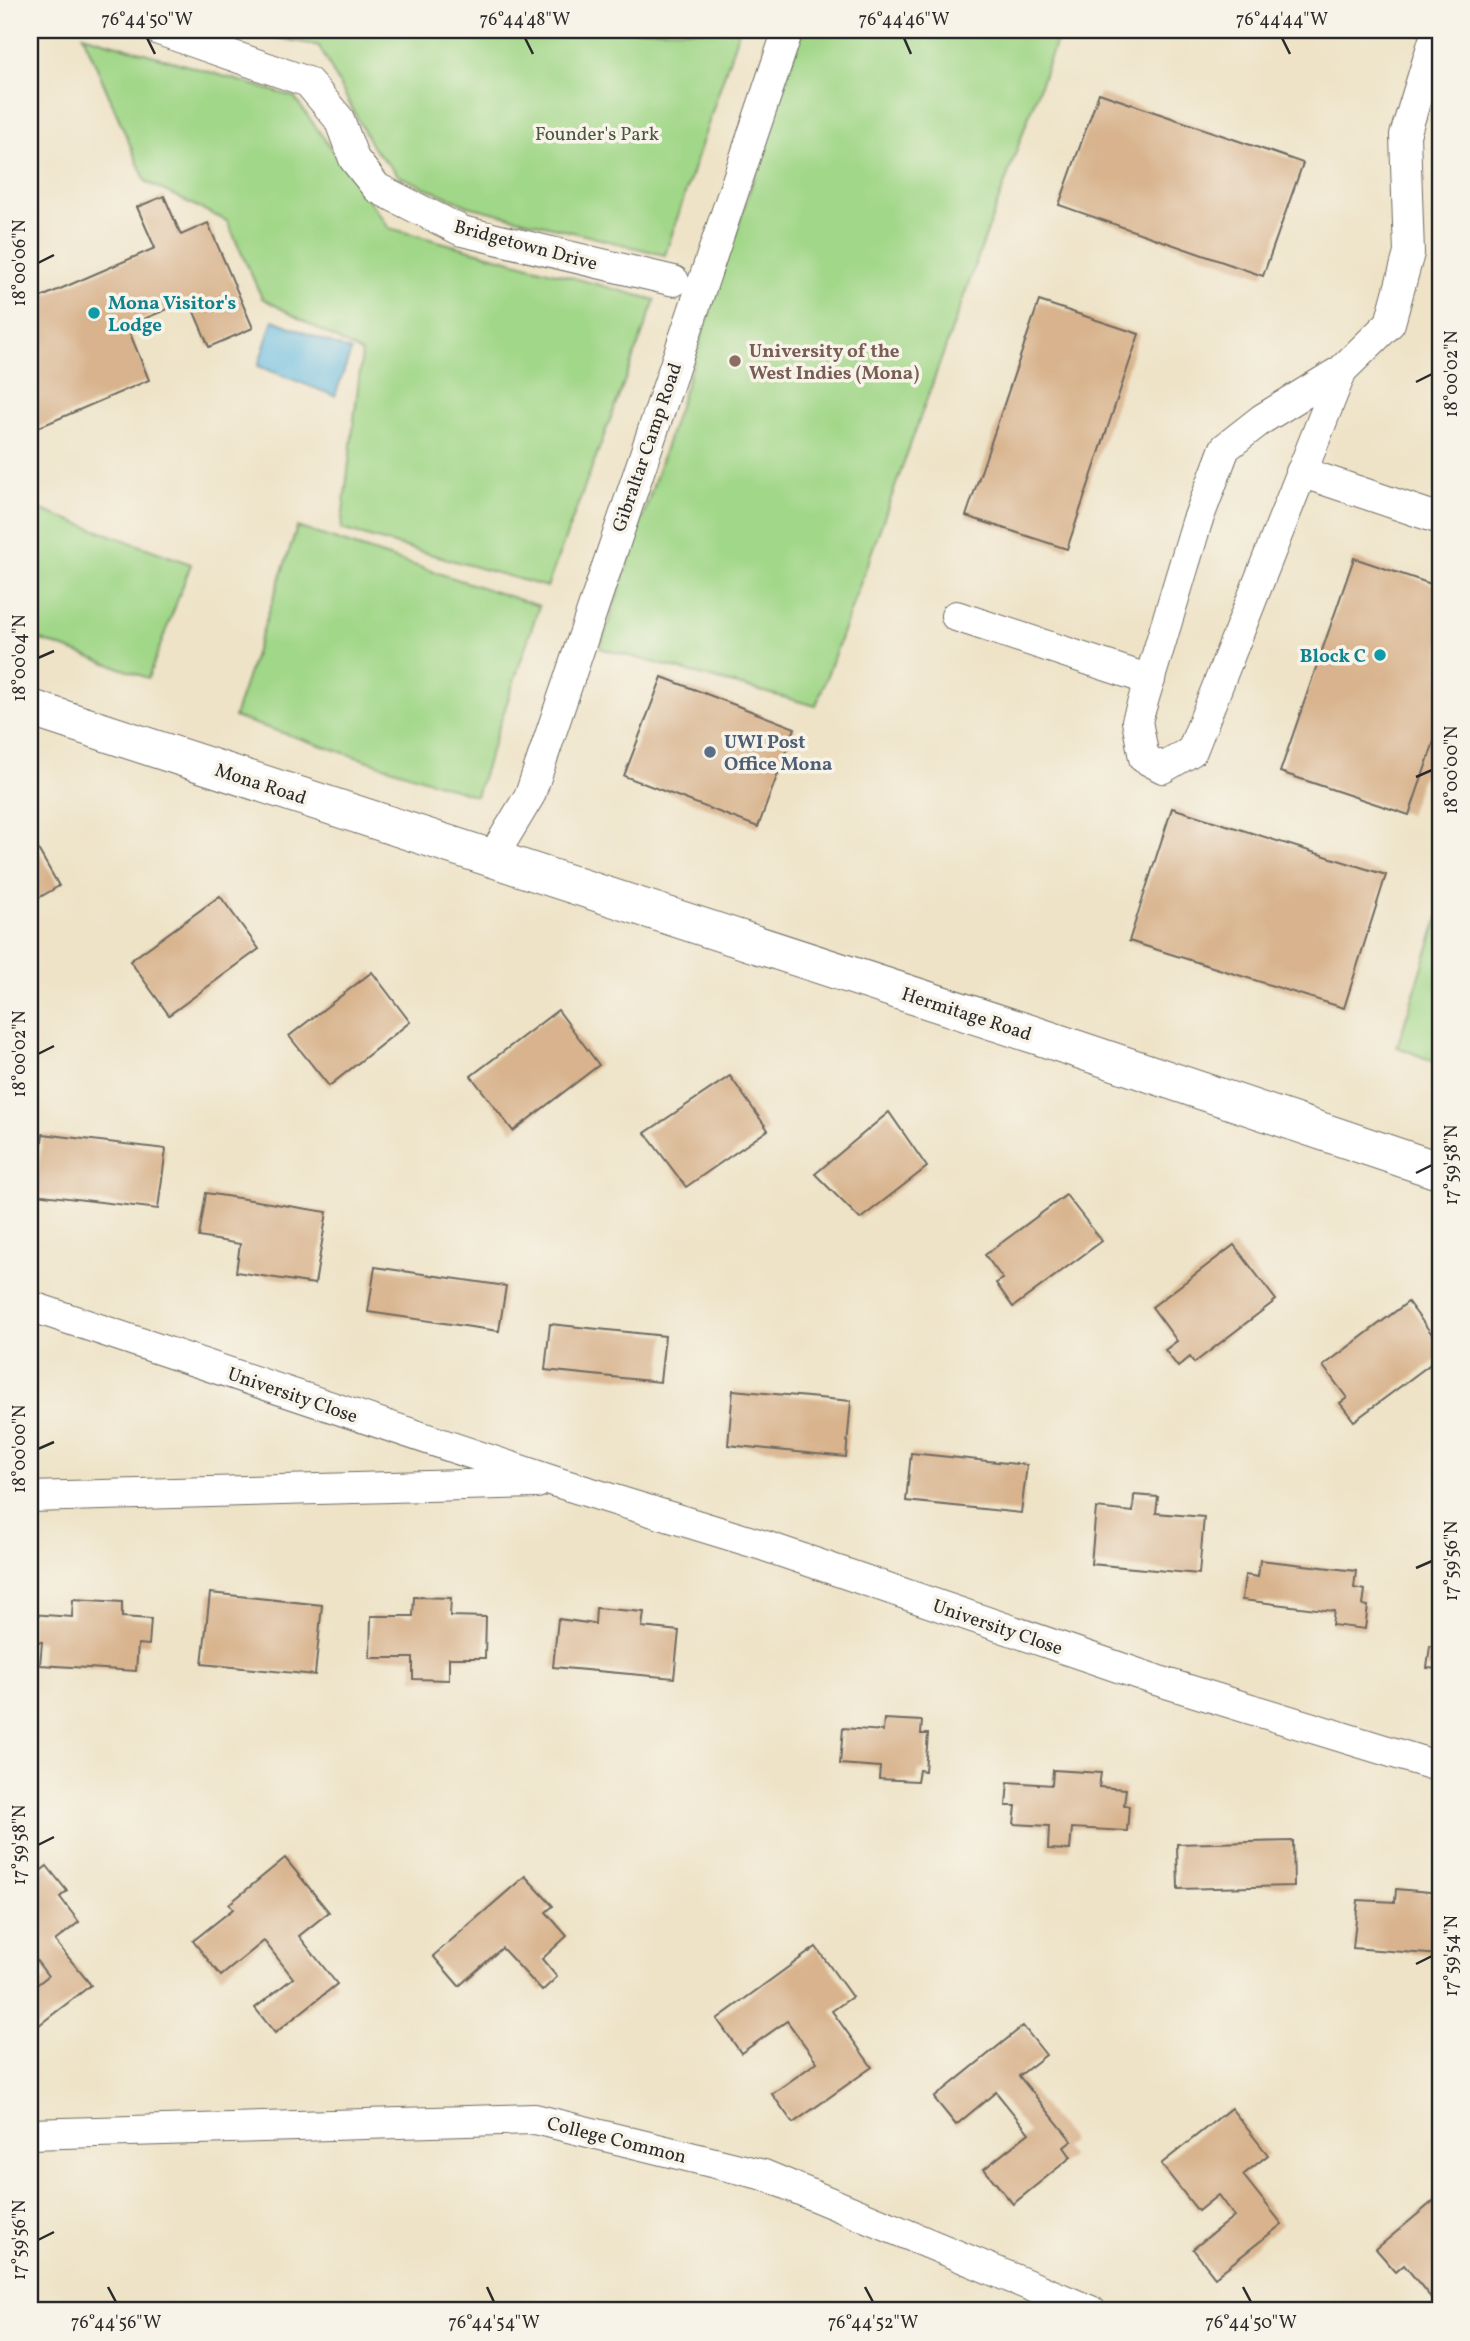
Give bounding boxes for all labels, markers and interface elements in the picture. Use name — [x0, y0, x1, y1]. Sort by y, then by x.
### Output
text: 76°44'50"W — [101, 8, 193, 33]
text: 76°44'48"W — [480, 8, 570, 33]
text: 76°44'46"W — [858, 8, 950, 33]
text: 76°44'44"W — [1236, 8, 1328, 33]
park label: Founder's Park — [535, 122, 659, 148]
street label: Bridgetown Drive — [451, 214, 600, 278]
text: 18°00'06"N — [8, 219, 33, 307]
place label: Mona Visitor's Lodge — [108, 291, 236, 339]
marker: Mona Visitor's Lodge — [86, 305, 102, 321]
text: 18°00'02"N — [1440, 331, 1465, 418]
place label: University of the West Indies (Mona) — [749, 339, 919, 387]
marker: University of the West Indies (Mona) — [727, 353, 743, 369]
street label: Gibraltar Camp Road — [607, 360, 689, 536]
text: 18°00'04"N — [8, 614, 33, 702]
place label: Block C — [1300, 644, 1366, 670]
marker: Block C — [1372, 647, 1388, 663]
text: 18°00'00"N — [1440, 726, 1465, 814]
place label: UWI Post Office Mona — [724, 730, 832, 778]
marker: UWI Post Office Mona — [702, 744, 718, 760]
street label: Mona Road — [211, 758, 310, 812]
street label: Hermitage Road — [898, 982, 1035, 1048]
text: 18°00'02"N — [8, 1011, 33, 1098]
text: 17°59'58"N — [1440, 1125, 1465, 1205]
street label: University Close — [224, 1361, 361, 1430]
text: 18°00'00"N — [8, 1405, 33, 1493]
text: 17°59'56"N — [1440, 1521, 1465, 1601]
street label: University Close — [929, 1593, 1066, 1662]
text: 17°59'58"N — [8, 1805, 33, 1885]
text: 17°59'54"N — [1440, 1915, 1465, 1997]
street label: College Common — [544, 2111, 689, 2171]
text: 17°59'56"N — [8, 2200, 33, 2280]
text: 76°44'56"W — [71, 2311, 161, 2336]
text: 76°44'54"W — [448, 2311, 540, 2336]
text: 76°44'52"W — [828, 2311, 918, 2336]
text: 76°44'50"W — [1205, 2311, 1297, 2336]

